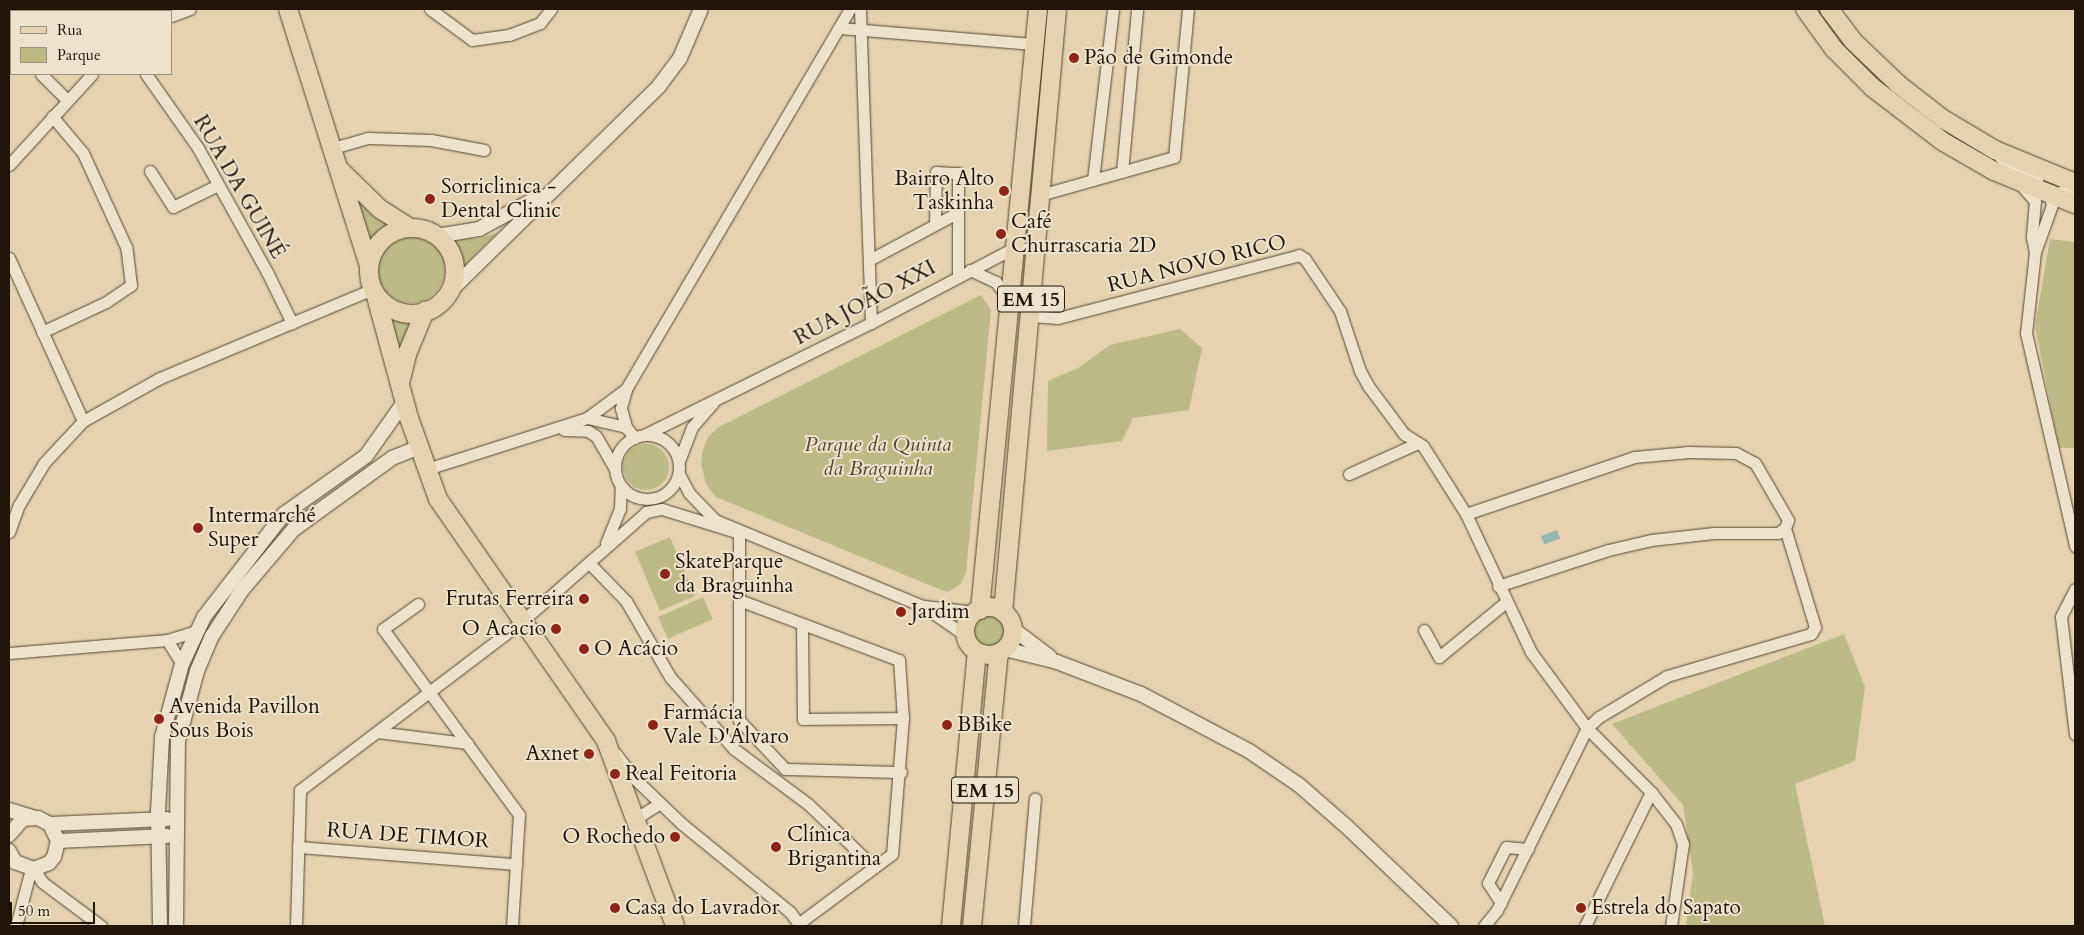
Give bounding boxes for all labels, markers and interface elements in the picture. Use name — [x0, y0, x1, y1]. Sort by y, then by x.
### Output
legend — [10, 10, 172, 75]
text: Rua — [57, 20, 82, 40]
text: Parque — [57, 45, 101, 65]
place label: Pão de Gimonde — [1084, 45, 1233, 71]
marker: Pão de Gimonde — [1068, 52, 1080, 64]
street label: RUA DA GUINÉ — [188, 111, 290, 263]
place label: Bairro Alto Taskinha — [894, 166, 994, 216]
place label: Sorriclinica - Dental Clinic — [441, 174, 561, 224]
marker: Bairro Alto Taskinha — [998, 185, 1010, 197]
marker: Sorriclinica - Dental Clinic — [423, 192, 437, 206]
place label: Café Churrascaria 2D — [1011, 209, 1156, 259]
marker: Café Churrascaria 2D — [995, 228, 1007, 240]
street label: RUA NOVO RICO — [1105, 230, 1289, 298]
street label: RUA JOÃO XXI — [790, 255, 940, 351]
road number: EM 15 — [996, 282, 1066, 316]
park label: Parque da Quinta da Braguinha — [805, 432, 951, 482]
place label: Intermarché Super — [208, 503, 316, 553]
marker: Intermarché Super — [192, 522, 204, 534]
place label: SkateParque da Braguinha — [675, 549, 794, 599]
marker: SkateParque da Braguinha — [659, 568, 671, 580]
place label: Frutas Ferreira — [445, 586, 574, 612]
marker: Frutas Ferreira — [578, 593, 590, 605]
place label: Jardim — [911, 599, 970, 625]
marker: Jardim — [895, 606, 907, 618]
place label: O Acacio — [462, 616, 546, 642]
marker: O Acacio — [550, 623, 562, 635]
place label: O Acácio — [594, 636, 678, 662]
marker: O Acácio — [578, 643, 590, 655]
place label: Avenida Pavillon Sous Bois — [169, 694, 320, 744]
place label: Farmácia Vale D'Álvaro — [663, 700, 789, 750]
place label: BBike — [957, 712, 1012, 738]
marker: Avenida Pavillon Sous Bois — [153, 713, 165, 725]
marker: Farmácia Vale D'Álvaro — [647, 719, 659, 731]
marker: BBike — [941, 719, 953, 731]
place label: Axnet — [526, 741, 579, 767]
marker: Axnet — [583, 748, 595, 760]
place label: Real Feitoria — [625, 761, 737, 787]
marker: Real Feitoria — [609, 768, 621, 780]
road number: EM 15 — [950, 772, 1020, 808]
street label: RUA DE TIMOR — [326, 818, 490, 854]
place label: Clínica Brigantina — [787, 822, 881, 872]
place label: O Rochedo — [562, 824, 665, 850]
marker: O Rochedo — [669, 831, 681, 843]
marker: Clínica Brigantina — [769, 840, 783, 854]
scale bar — [12, 892, 98, 924]
place label: Casa do Lavrador — [625, 895, 779, 921]
place label: Estrela do Sapato — [1591, 895, 1741, 921]
text: 50 m — [18, 901, 50, 921]
marker: Casa do Lavrador — [609, 902, 621, 914]
marker: Estrela do Sapato — [1575, 902, 1587, 914]

